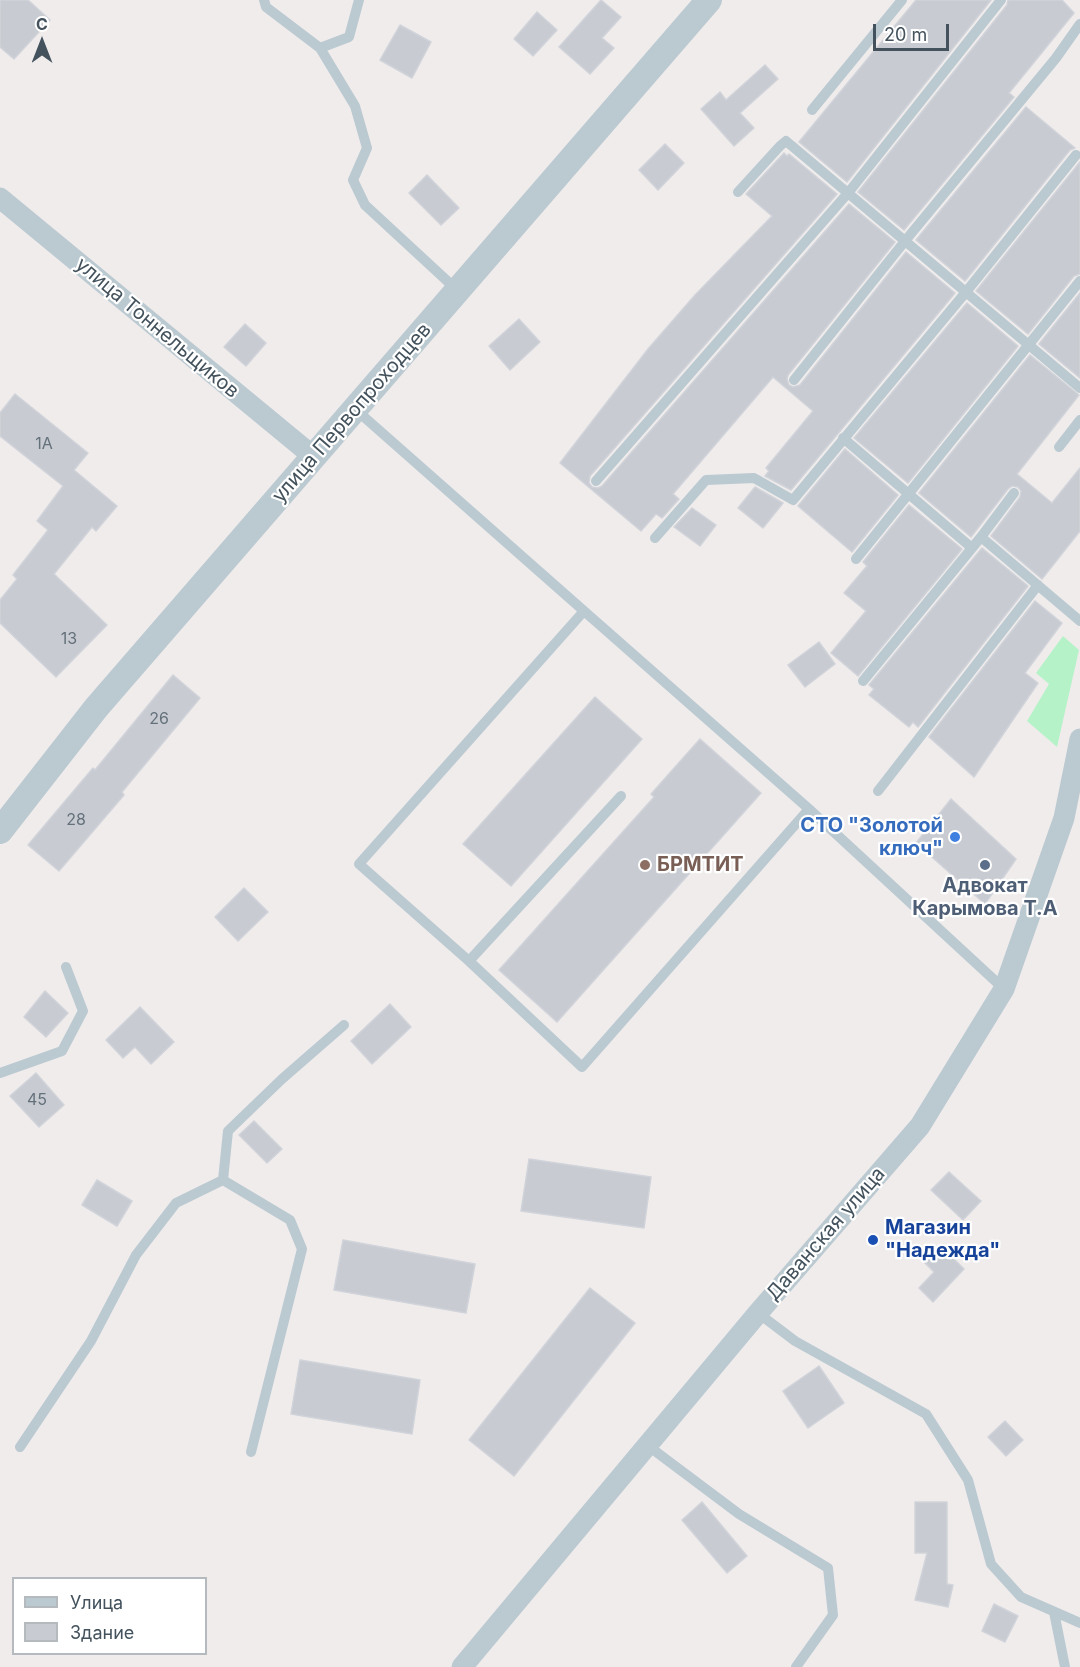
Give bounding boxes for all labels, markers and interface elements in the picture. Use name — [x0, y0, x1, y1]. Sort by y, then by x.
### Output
north arrow — [12, 12, 72, 72]
scale bar — [876, 12, 952, 50]
text: С — [36, 14, 48, 34]
text: 20 m — [884, 24, 927, 45]
street label: улица Тоннельщиков — [70, 253, 244, 403]
street label: улица Первопроходцев — [267, 318, 437, 508]
house number: 1А — [35, 434, 53, 454]
house number: 13 — [61, 629, 77, 649]
house number: 26 — [149, 709, 169, 729]
house number: 28 — [66, 810, 86, 830]
place label: СТО "Золотой ключ" — [800, 814, 943, 861]
marker: СТО "Золотой ключ" — [948, 830, 962, 844]
place label: БРМТИТ — [657, 853, 743, 877]
marker: БРМТИТ — [638, 858, 652, 872]
marker: Адвокат Карымова Т.А — [978, 858, 992, 872]
place label: Адвокат Карымова Т.А — [912, 874, 1058, 921]
house number: 45 — [27, 1090, 47, 1110]
street label: Даванская улица — [762, 1162, 890, 1306]
place label: Магазин "Надежда" — [885, 1216, 1000, 1263]
marker: Магазин "Надежда" — [866, 1233, 880, 1247]
legend — [12, 1577, 207, 1655]
text: Улица — [70, 1592, 123, 1613]
text: Здание — [70, 1622, 134, 1643]

